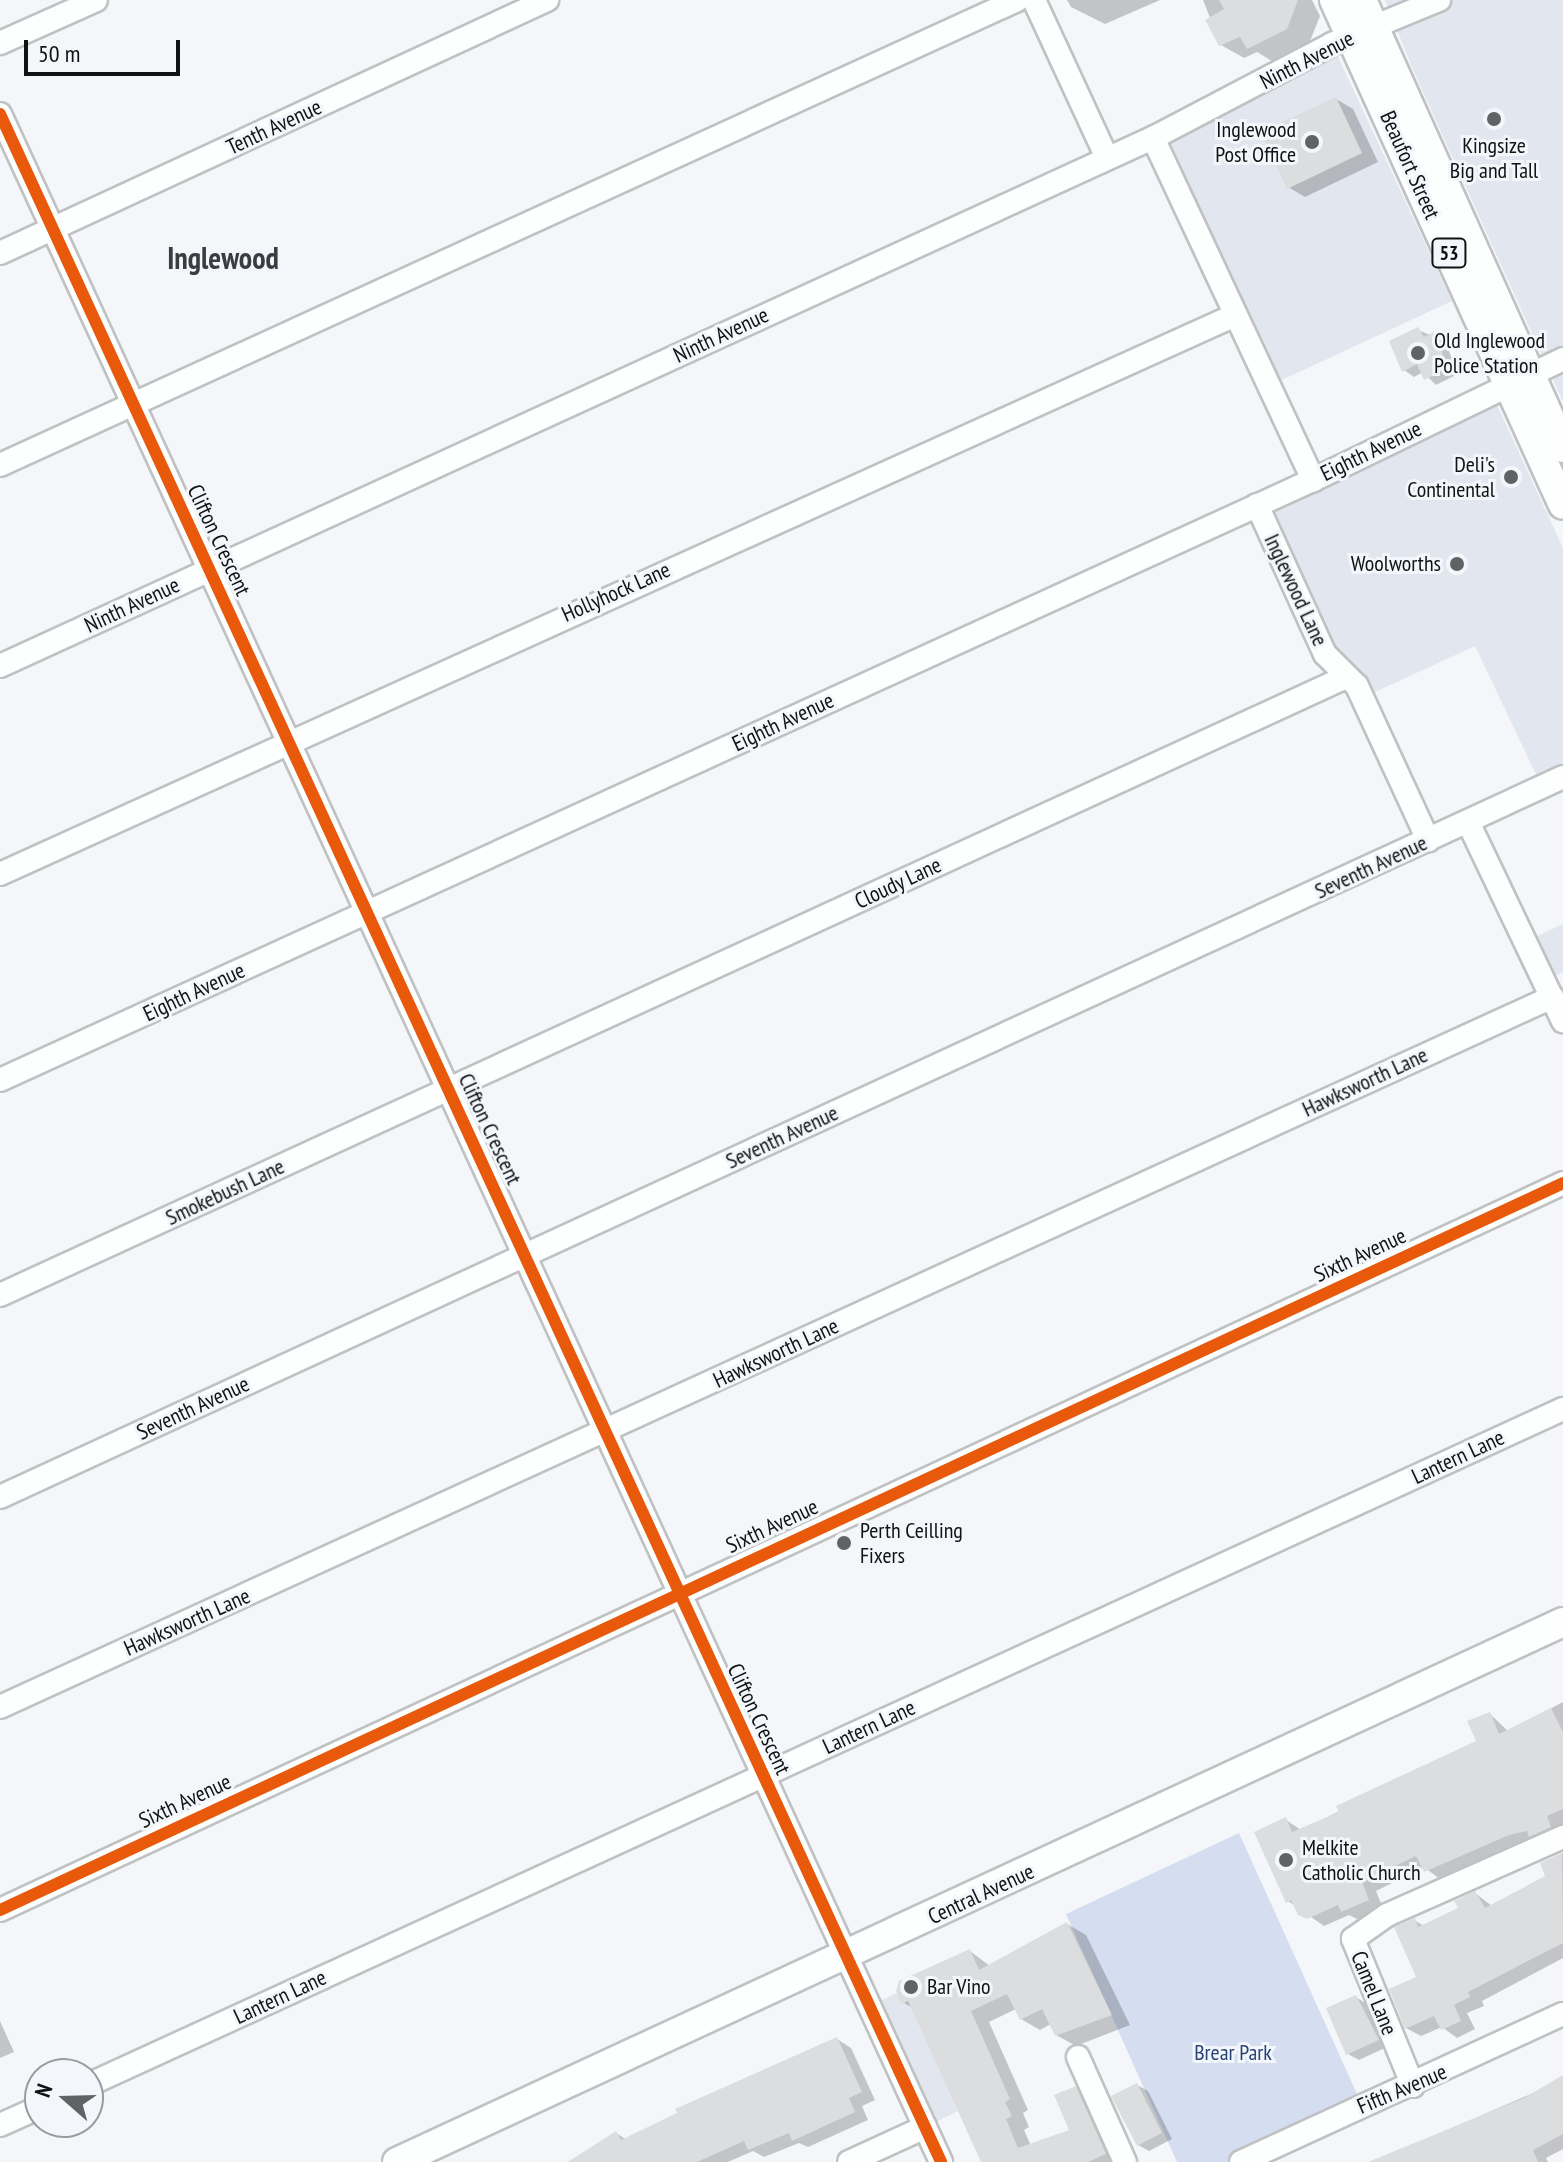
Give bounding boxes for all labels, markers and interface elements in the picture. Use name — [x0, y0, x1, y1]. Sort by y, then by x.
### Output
scale bar — [28, 24, 184, 74]
street label: Ninth Avenue — [1255, 25, 1359, 95]
text: 50 m — [38, 38, 80, 69]
street label: Tenth Avenue — [222, 93, 326, 161]
street label: Beaufort Street — [1374, 107, 1446, 223]
marker: Kingsize Big and Tall — [1485, 110, 1503, 128]
place label: Inglewood Post Office — [1215, 116, 1296, 168]
place label: Kingsize Big and Tall — [1450, 132, 1538, 184]
marker: Inglewood Post Office — [1303, 133, 1321, 151]
road number: 53 — [1431, 237, 1467, 269]
district label: Inglewood — [167, 240, 279, 276]
street label: Ninth Avenue — [669, 301, 773, 369]
place label: Old Inglewood Police Station — [1434, 327, 1545, 378]
marker: Old Inglewood Police Station — [1409, 344, 1427, 362]
street label: Eighth Avenue — [1316, 415, 1426, 487]
place label: Deli's Continental — [1407, 451, 1495, 502]
marker: Deli's Continental — [1502, 468, 1520, 486]
street label: Clifton Crescent — [182, 480, 256, 600]
street label: Inglewood Lane — [1259, 530, 1333, 650]
place label: Woolworths — [1351, 551, 1441, 577]
marker: Woolworths — [1448, 555, 1466, 573]
street label: Hollyhock Lane — [557, 556, 675, 628]
street label: Ninth Avenue — [80, 571, 184, 639]
street label: Eighth Avenue — [728, 687, 838, 757]
street label: Seventh Avenue — [1310, 829, 1432, 905]
street label: Cloudy Lane — [850, 851, 946, 915]
street label: Eighth Avenue — [139, 957, 249, 1027]
street label: Hawksworth Lane — [1298, 1041, 1432, 1123]
street label: Clifton Crescent — [453, 1069, 527, 1189]
street label: Seventh Avenue — [721, 1099, 843, 1175]
street label: Smokebush Lane — [161, 1153, 289, 1231]
street label: Sixth Avenue — [1309, 1222, 1411, 1288]
street label: Hawksworth Lane — [709, 1312, 843, 1394]
street label: Seventh Avenue — [132, 1370, 254, 1446]
street label: Lantern Lane — [1408, 1424, 1508, 1490]
street label: Sixth Avenue — [721, 1493, 823, 1559]
place label: Perth Ceilling Fixers — [860, 1517, 963, 1568]
marker: Perth Ceilling Fixers — [835, 1534, 853, 1552]
street label: Hawksworth Lane — [120, 1582, 254, 1662]
street label: Clifton Crescent — [722, 1659, 796, 1779]
street label: Lantern Lane — [819, 1694, 919, 1760]
street label: Sixth Avenue — [134, 1768, 236, 1834]
place label: Melkite Catholic Church — [1302, 1834, 1421, 1886]
marker: Melkite Catholic Church — [1277, 1851, 1295, 1869]
street label: Central Avenue — [924, 1858, 1038, 1930]
street label: Camel Lane — [1345, 1947, 1403, 2039]
street label: Lantern Lane — [230, 1964, 330, 2030]
place label: Bar Vino — [927, 1974, 991, 2000]
marker: Bar Vino — [902, 1978, 920, 1996]
park label: Brear Park — [1194, 2040, 1272, 2066]
north arrow — [24, 2058, 104, 2138]
street label: Fifth Avenue — [1353, 2058, 1451, 2120]
text: N — [28, 2080, 59, 2101]

